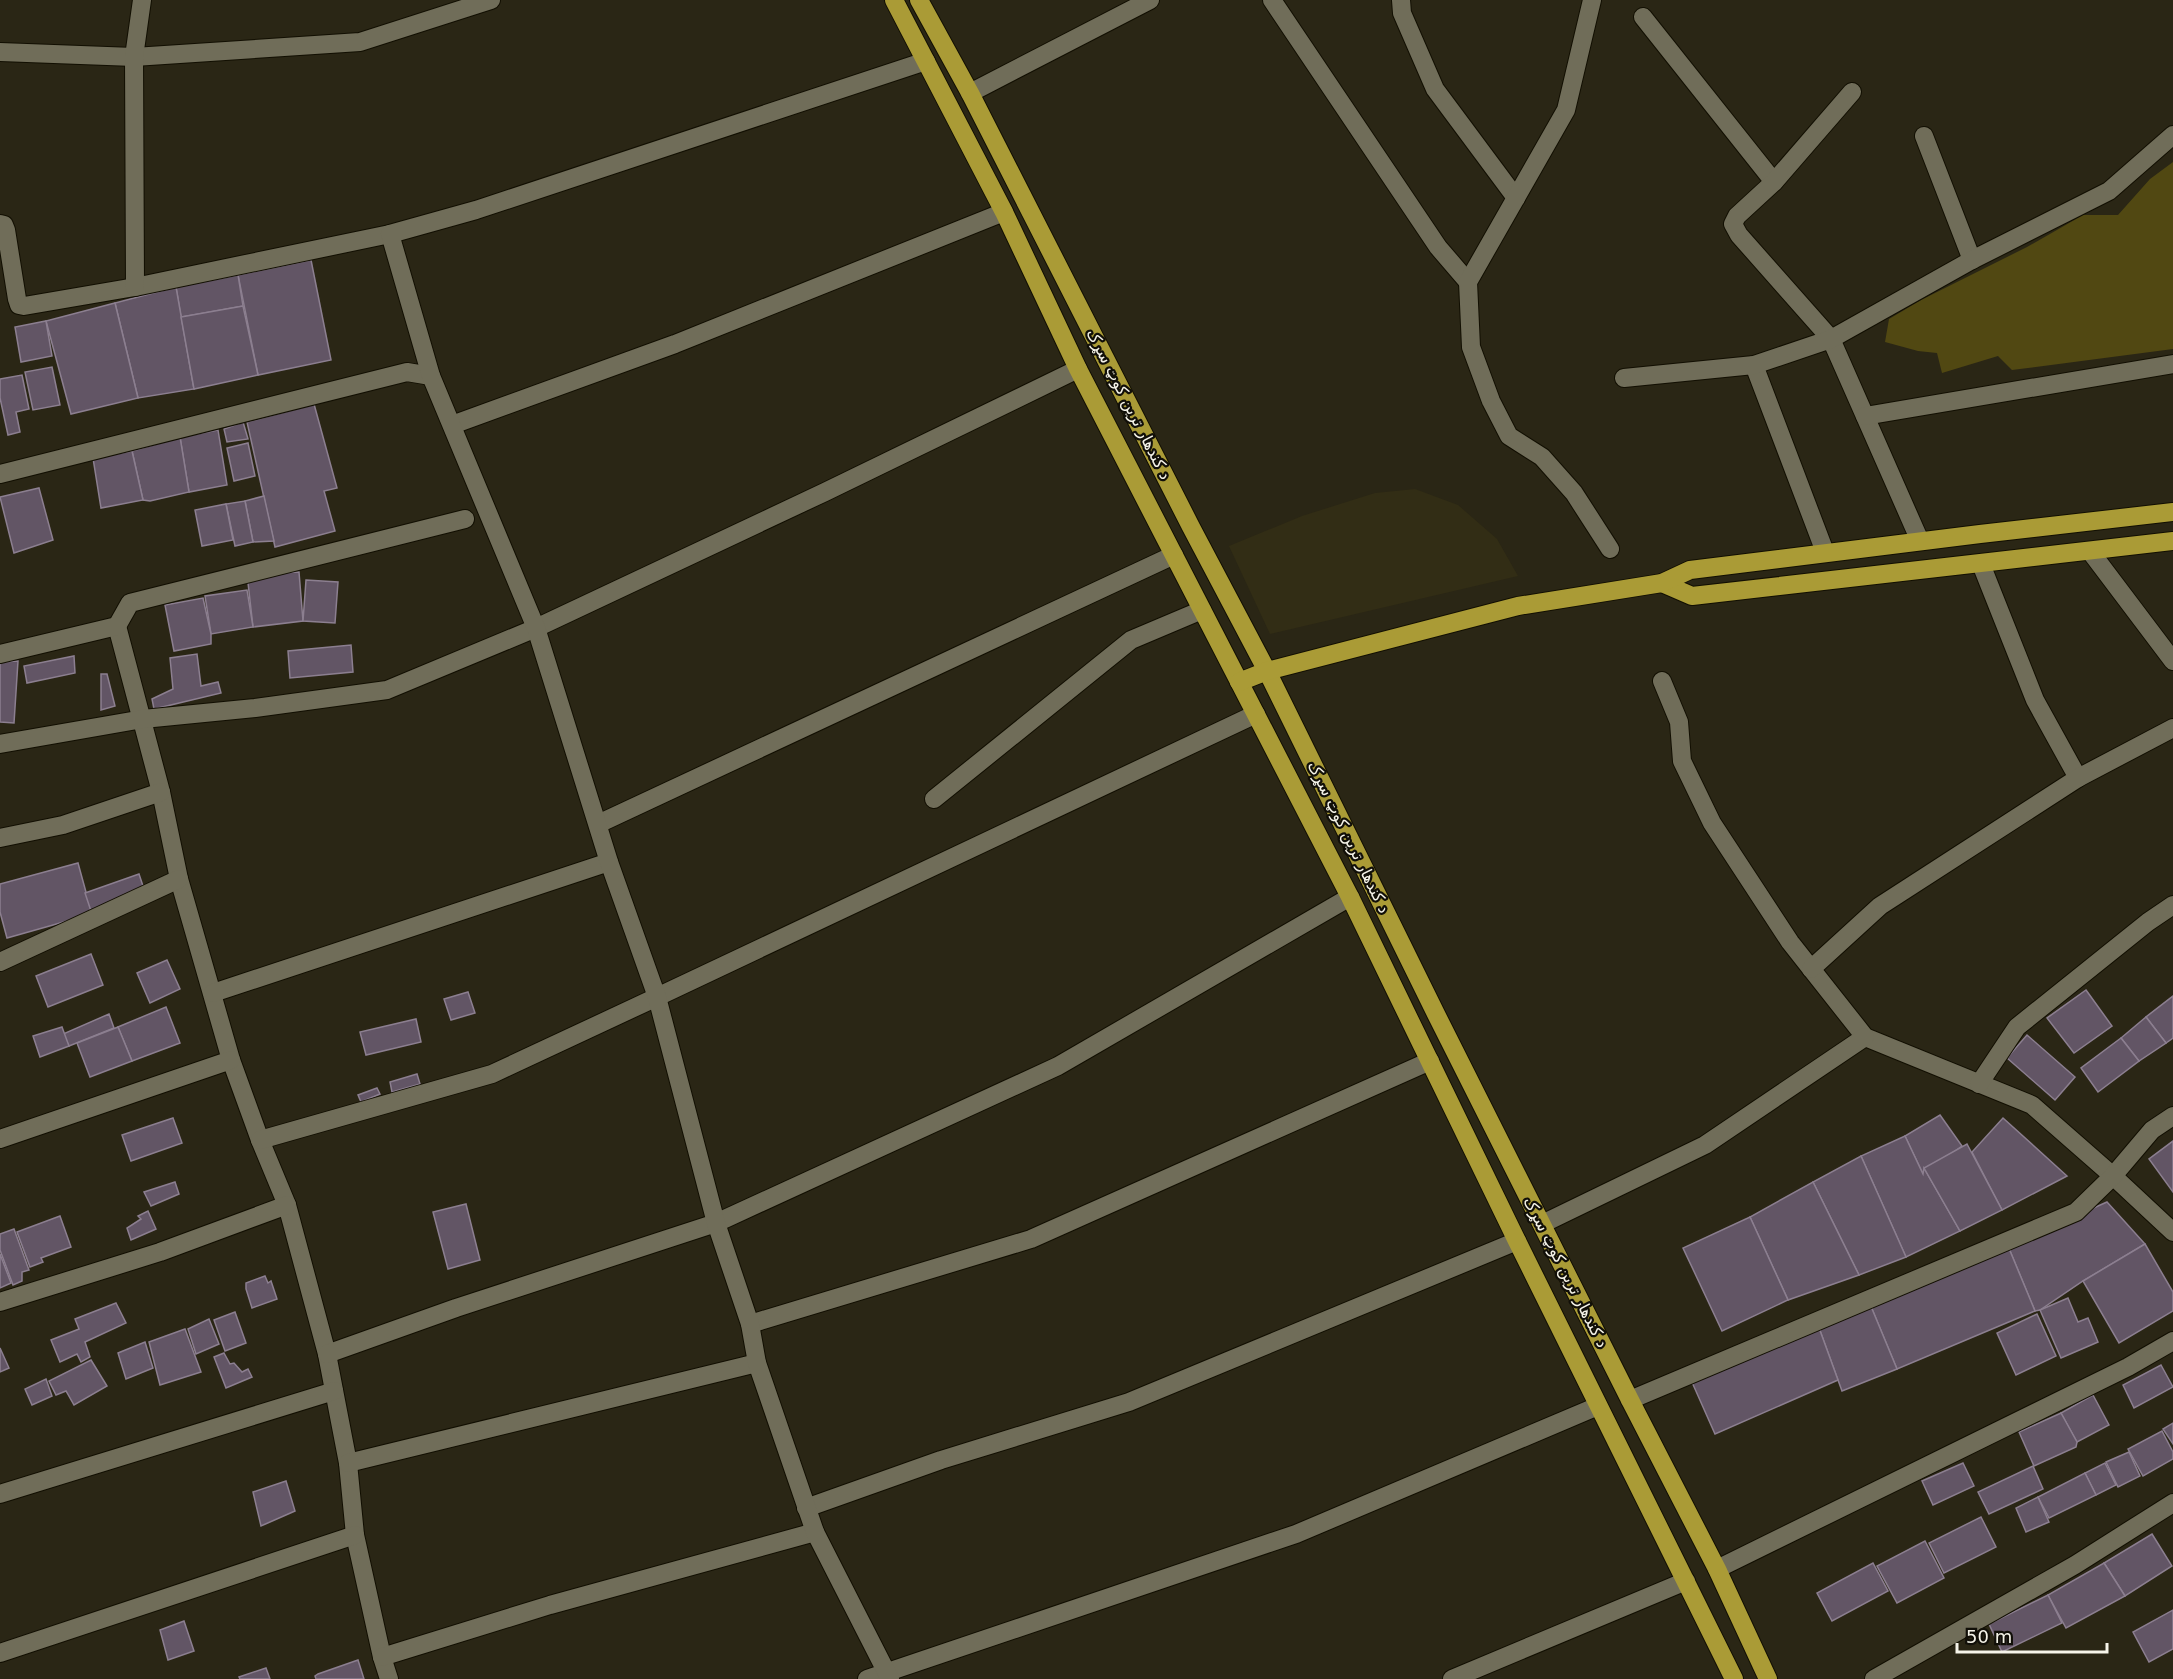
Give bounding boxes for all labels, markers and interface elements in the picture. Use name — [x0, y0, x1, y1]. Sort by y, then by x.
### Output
street label: د کندهار ترين کوټ سړک — [1082, 325, 1175, 483]
street label: د کندهار ترين کوټ سړک — [1303, 758, 1394, 917]
street label: د کندهار ترين کوټ سړک — [1519, 1193, 1612, 1351]
scale bar — [1957, 1616, 2107, 1654]
text: 50 m — [1966, 1626, 2012, 1647]

